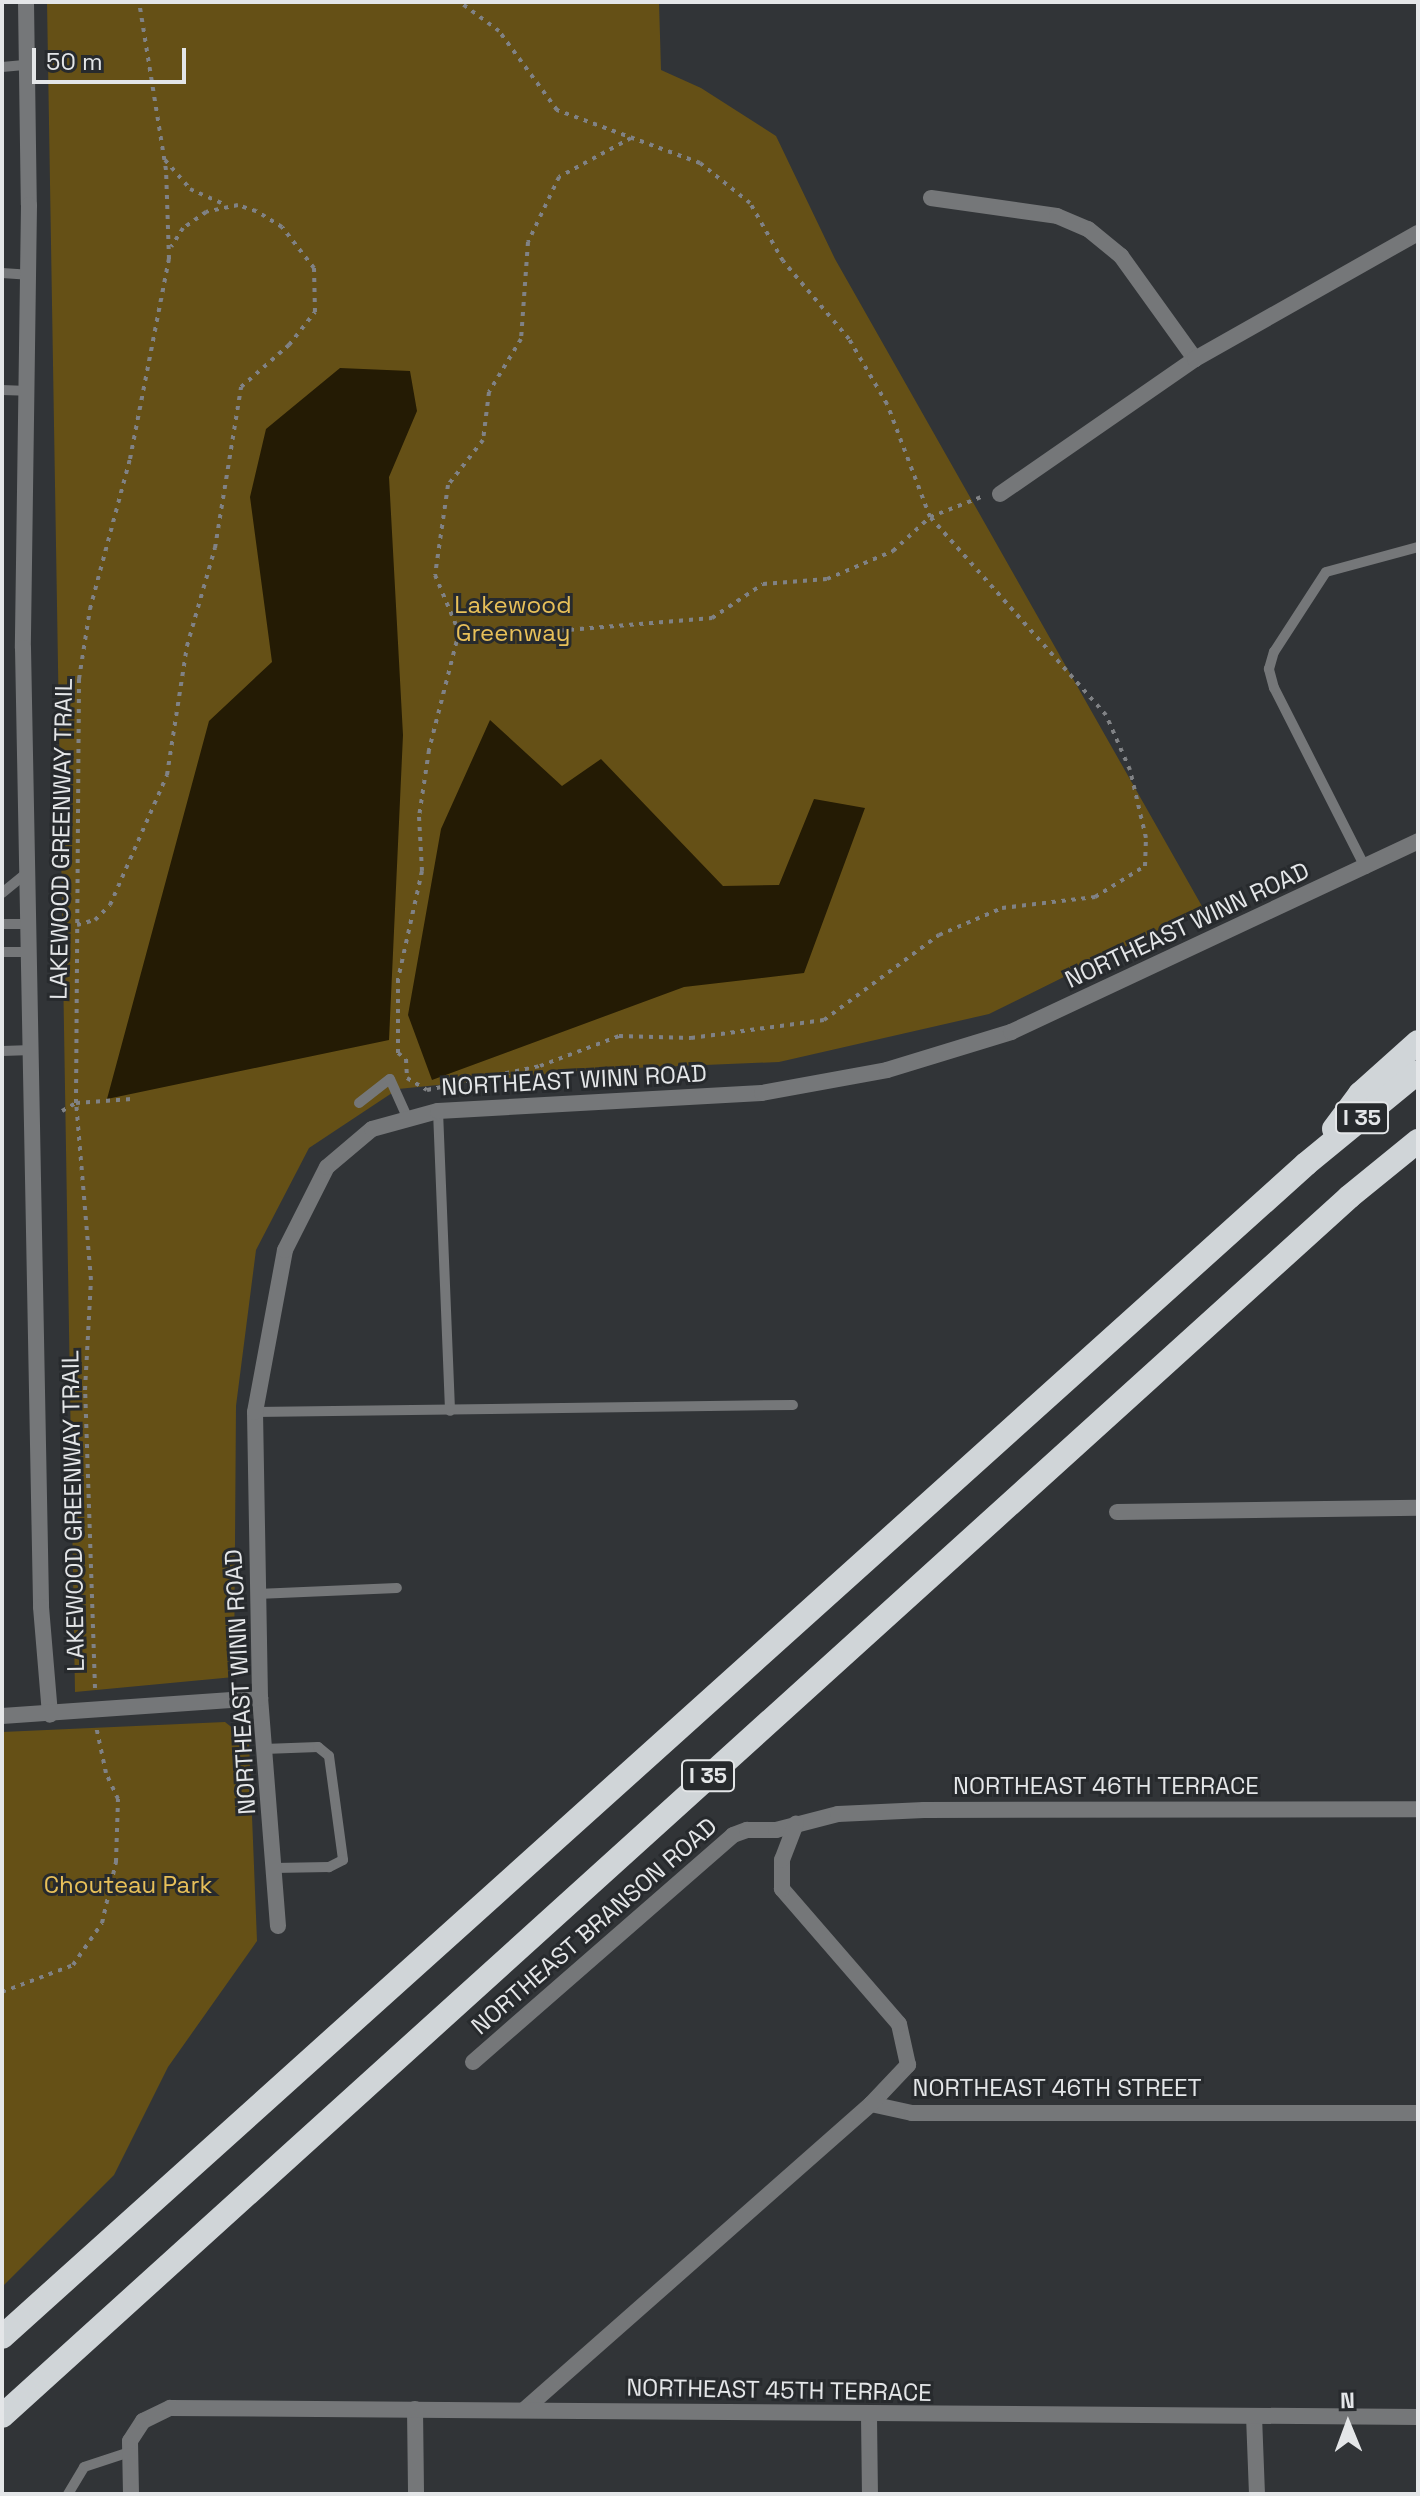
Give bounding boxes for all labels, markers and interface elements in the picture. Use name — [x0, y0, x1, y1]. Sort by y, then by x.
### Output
scale bar — [36, 32, 190, 82]
text: 50 m — [46, 46, 103, 77]
park label: Lakewood Greenway — [454, 591, 572, 647]
street label: LAKEWOOD GREENWAY TRAIL — [44, 677, 78, 1001]
street label: NORTHEAST WINN ROAD — [1060, 856, 1314, 994]
street label: NORTHEAST WINN ROAD — [440, 1059, 708, 1101]
road number: I 35 — [1334, 1100, 1390, 1136]
street label: LAKEWOOD GREENWAY TRAIL — [56, 1349, 90, 1673]
street label: NORTHEAST WINN ROAD — [219, 1548, 261, 1816]
road number: I 35 — [680, 1758, 736, 1794]
street label: NORTHEAST 46TH TERRACE — [952, 1772, 1260, 1800]
street label: NORTHEAST BRANSON ROAD — [465, 1811, 723, 2041]
park label: Chouteau Park — [44, 1871, 212, 1899]
street label: NORTHEAST 46TH STREET — [912, 2074, 1202, 2102]
street label: NORTHEAST 45TH TERRACE — [625, 2373, 933, 2407]
north arrow — [1308, 2384, 1388, 2464]
text: N — [1340, 2386, 1355, 2414]

